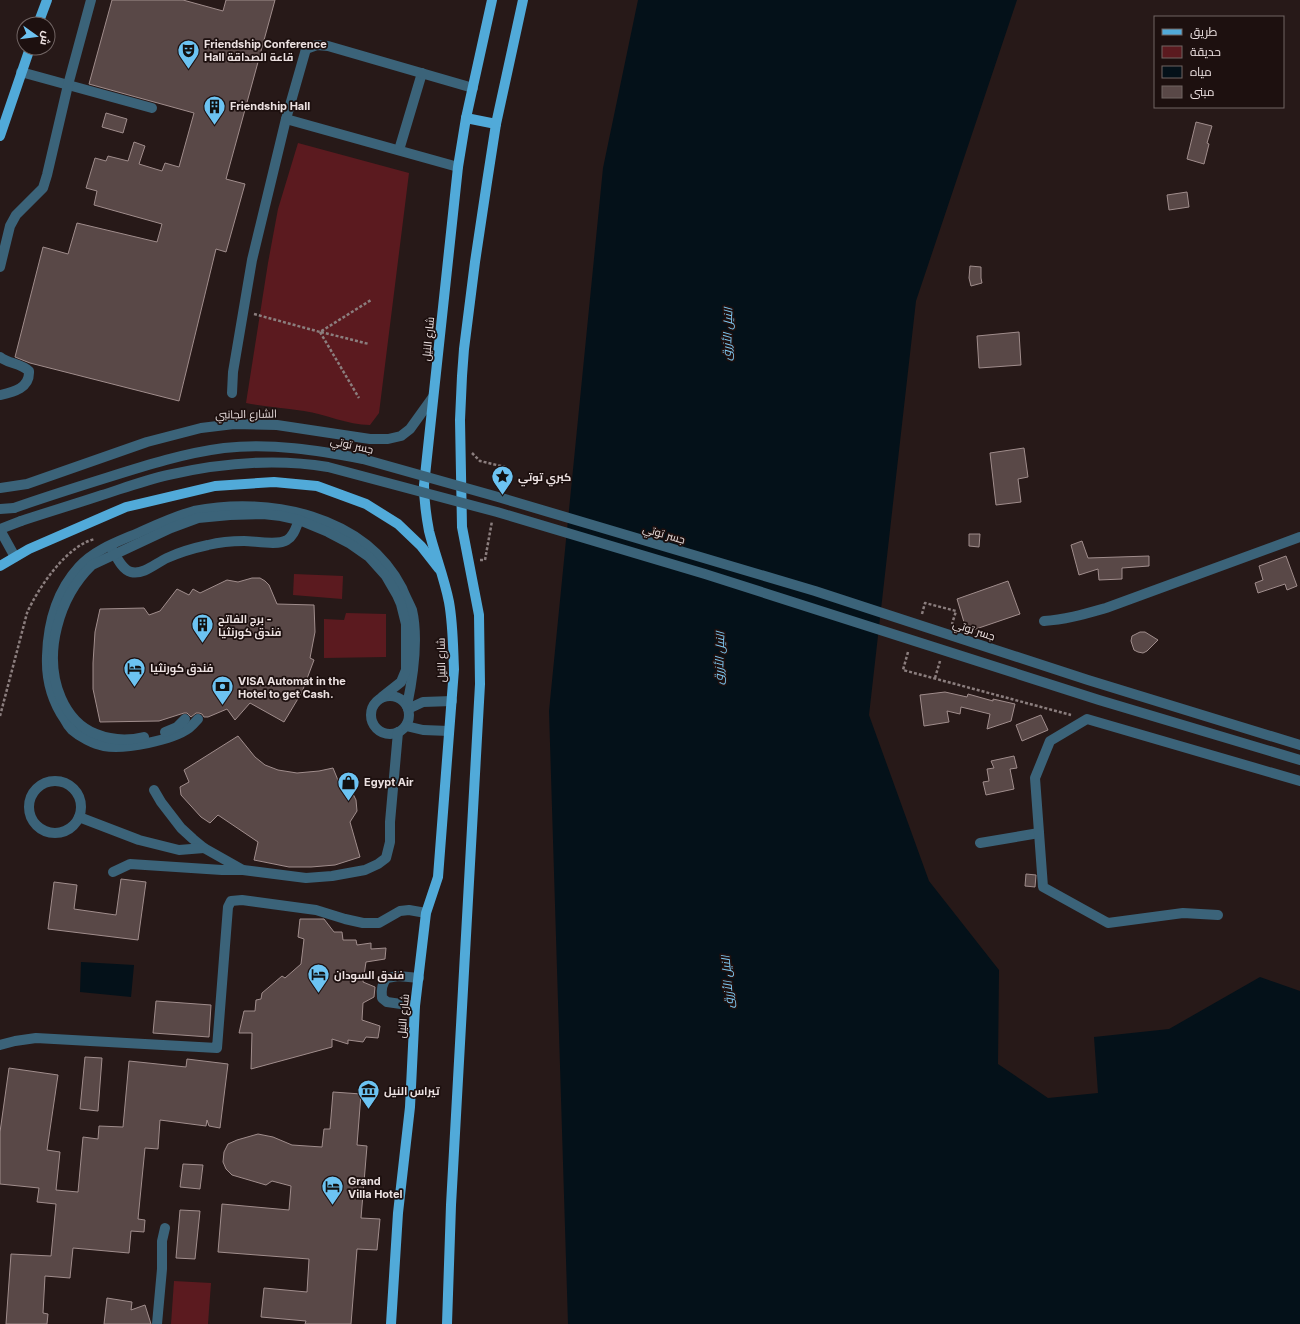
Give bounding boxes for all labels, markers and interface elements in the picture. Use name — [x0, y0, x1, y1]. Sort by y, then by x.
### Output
north arrow — [16, 16, 56, 56]
legend — [1154, 16, 1284, 108]
text: طريق — [1190, 24, 1218, 39]
text: ش — [37, 30, 54, 47]
theatre icon: Friendship Conference Hall قاعة الصداقة — [175, 37, 201, 70]
place label: Friendship Conference Hall قاعة الصداقة — [204, 37, 327, 64]
text: حديقة — [1190, 44, 1221, 59]
text: مياه — [1190, 64, 1212, 79]
text: مبنى — [1190, 84, 1215, 99]
building icon: Friendship Hall — [202, 93, 228, 126]
place label: Friendship Hall — [230, 99, 310, 113]
water label: النيل الأزرق — [719, 306, 736, 361]
street label: شارع النيل — [419, 316, 438, 362]
street label: الشارع الجانبي — [215, 406, 277, 424]
street label: جسر توتي — [329, 433, 375, 459]
place icon: كبري توتي — [490, 464, 516, 497]
place label: كبري توتي — [518, 470, 571, 487]
street label: جسر توتي — [640, 521, 687, 549]
building icon: برج الفاتح - فندق كورنثيا — [190, 612, 216, 645]
place label: برج الفاتح - فندق كورنثيا — [218, 612, 281, 640]
street label: جسر توتي — [950, 617, 997, 645]
water label: النيل الأزرق — [711, 630, 728, 685]
street label: شارع النيل — [434, 638, 449, 682]
hotel icon: فندق كورنثيا — [121, 655, 147, 688]
place label: فندق كورنثيا — [150, 661, 213, 676]
bank icon: VISA Automat in the Hotel to get Cash. — [210, 674, 236, 707]
place label: VISA Automat in the Hotel to get Cash. — [238, 674, 346, 701]
shop icon: Egypt Air — [335, 769, 361, 802]
place label: Egypt Air — [364, 775, 414, 789]
water label: النيل الأزرق — [718, 953, 737, 1009]
hotel icon: فندق السودان — [305, 962, 331, 995]
place label: فندق السودان — [334, 968, 404, 983]
street label: شارع النيل — [394, 993, 413, 1039]
museum icon: تيراس النيل — [355, 1078, 381, 1111]
place label: تيراس النيل — [384, 1084, 441, 1098]
hotel icon: Grand Villa Hotel — [319, 1174, 345, 1207]
place label: Grand Villa Hotel — [348, 1174, 403, 1201]

